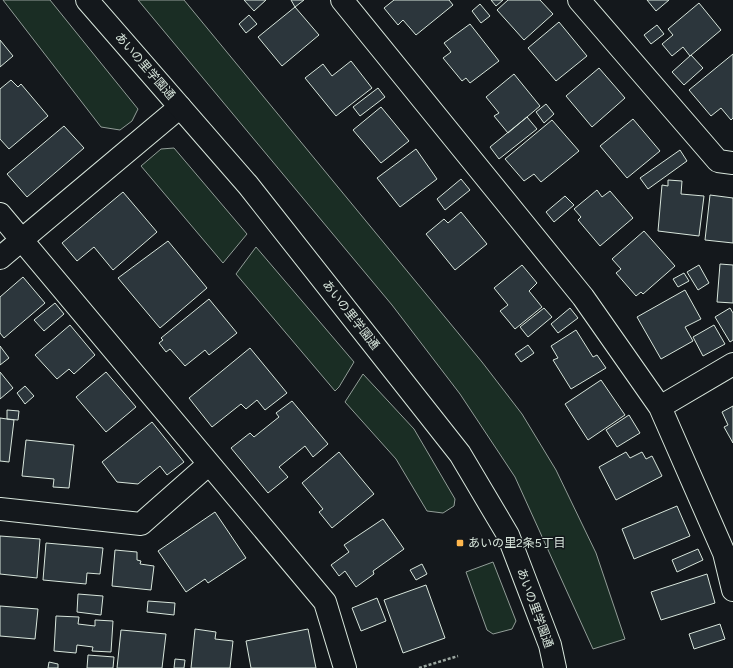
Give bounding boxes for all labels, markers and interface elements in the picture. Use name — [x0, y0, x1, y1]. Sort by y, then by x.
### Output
street label: あいの里学園通 — [112, 30, 178, 102]
street label: あいの里学園通 — [320, 278, 382, 352]
place label: あいの里2条5丁目 — [468, 536, 566, 550]
marker: あいの里2条5丁目 — [455, 538, 465, 548]
street label: あいの里学園通 — [514, 566, 556, 650]

